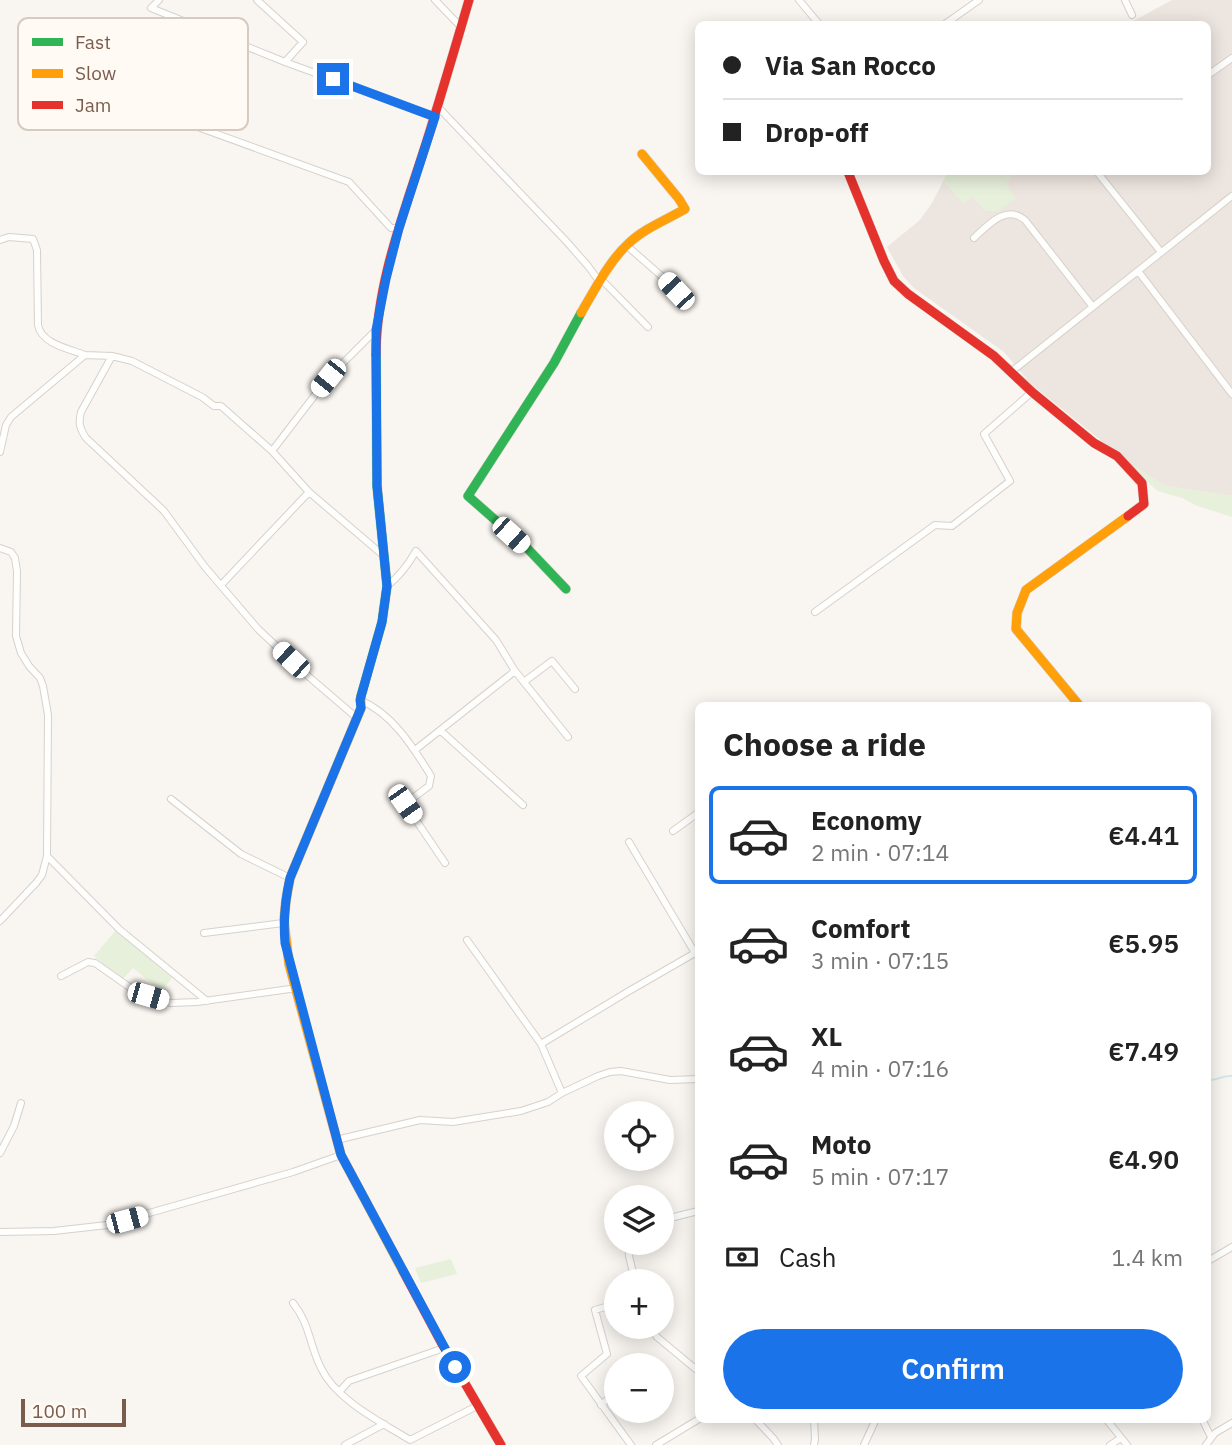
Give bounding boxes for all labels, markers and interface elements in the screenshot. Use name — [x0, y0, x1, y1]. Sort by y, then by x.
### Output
legend — [18, 18, 248, 130]
text: Fast — [75, 30, 111, 54]
text: Via San Rocco — [765, 48, 936, 82]
text: Slow — [75, 61, 116, 85]
route end — [317, 63, 349, 95]
text: Jam — [75, 93, 111, 117]
text: Drop-off — [765, 115, 868, 149]
car — [654, 268, 699, 314]
car — [307, 355, 350, 401]
car — [489, 513, 534, 557]
car — [269, 638, 314, 682]
text: Choose a ride — [723, 723, 926, 765]
car — [385, 781, 426, 827]
text: Economy — [811, 803, 922, 837]
icon: car — [727, 804, 790, 867]
text: €4.41 — [1108, 818, 1179, 852]
text: 2 min · 07:14 — [811, 837, 949, 867]
text: Comfort — [811, 911, 910, 945]
icon: car — [727, 912, 790, 975]
text: €5.95 — [1108, 926, 1179, 960]
text: 3 min · 07:15 — [811, 945, 949, 975]
car — [125, 980, 172, 1012]
text: XL — [811, 1019, 842, 1053]
icon: car — [727, 1020, 790, 1083]
text: €7.49 — [1108, 1034, 1179, 1068]
text: 4 min · 07:16 — [811, 1053, 949, 1083]
map controls — [604, 1101, 674, 1423]
button: locate — [604, 1101, 674, 1171]
text: Moto — [811, 1127, 871, 1161]
icon: car — [727, 1128, 790, 1191]
text: €4.90 — [1108, 1142, 1179, 1176]
text: 5 min · 07:17 — [811, 1161, 949, 1191]
button: layers — [604, 1185, 674, 1255]
car — [104, 1204, 151, 1236]
icon: cash — [723, 1238, 761, 1276]
text: Cash — [779, 1240, 836, 1274]
text: 1.4 km — [1112, 1242, 1183, 1272]
button: + — [604, 1269, 674, 1339]
button: Confirm — [723, 1329, 1183, 1409]
route start — [439, 1351, 471, 1383]
button: − — [604, 1353, 674, 1423]
scale bar — [21, 1396, 126, 1428]
text: 100 m — [32, 1399, 87, 1423]

